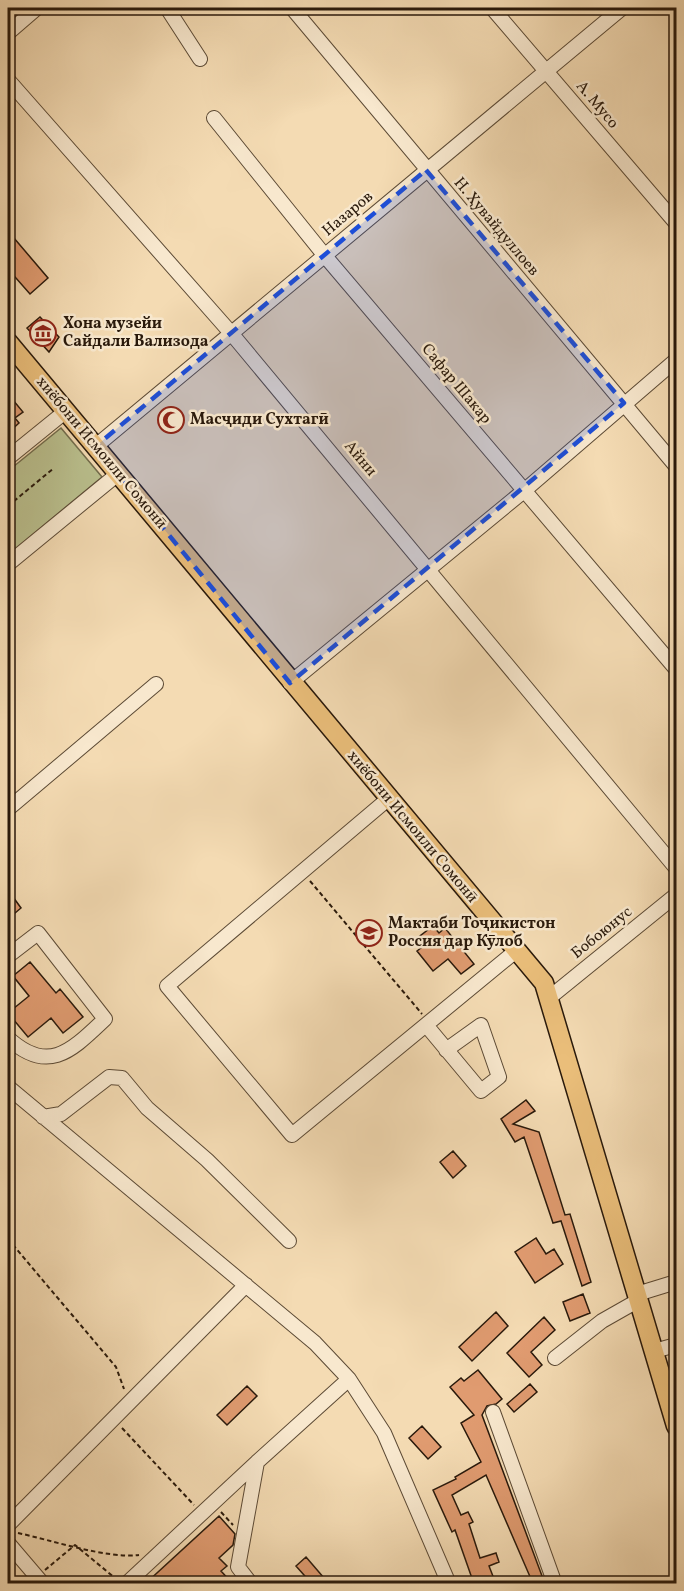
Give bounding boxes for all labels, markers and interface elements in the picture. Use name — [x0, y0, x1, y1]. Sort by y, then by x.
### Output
street label: А. Мусо — [570, 76, 624, 134]
street label: Н. Ҳувайдуллоев — [448, 173, 544, 281]
street label: Назаров — [318, 186, 378, 242]
place label: Хона музейи Сайдали Вализода — [63, 313, 209, 353]
museum icon: Хона музейи Сайдали Вализода — [28, 318, 58, 348]
street label: Сафар Шакар — [416, 339, 496, 429]
street label: хиёбони Исмоили Сомонӣ — [31, 372, 172, 534]
mosque icon: Масҷиди Сухтагӣ — [156, 405, 186, 435]
place label: Масҷиди Сухтагӣ — [190, 409, 329, 431]
street label: Айни — [339, 436, 382, 482]
street label: хиёбони Исмоили Сомонӣ — [342, 746, 483, 908]
street label: Бобоюнус — [567, 902, 637, 964]
place label: Мактаби Тоҷикистон Россия дар Кӯлоб — [388, 913, 555, 953]
school or university icon: Мактаби Тоҷикистон Россия дар Кӯлоб — [354, 918, 384, 948]

